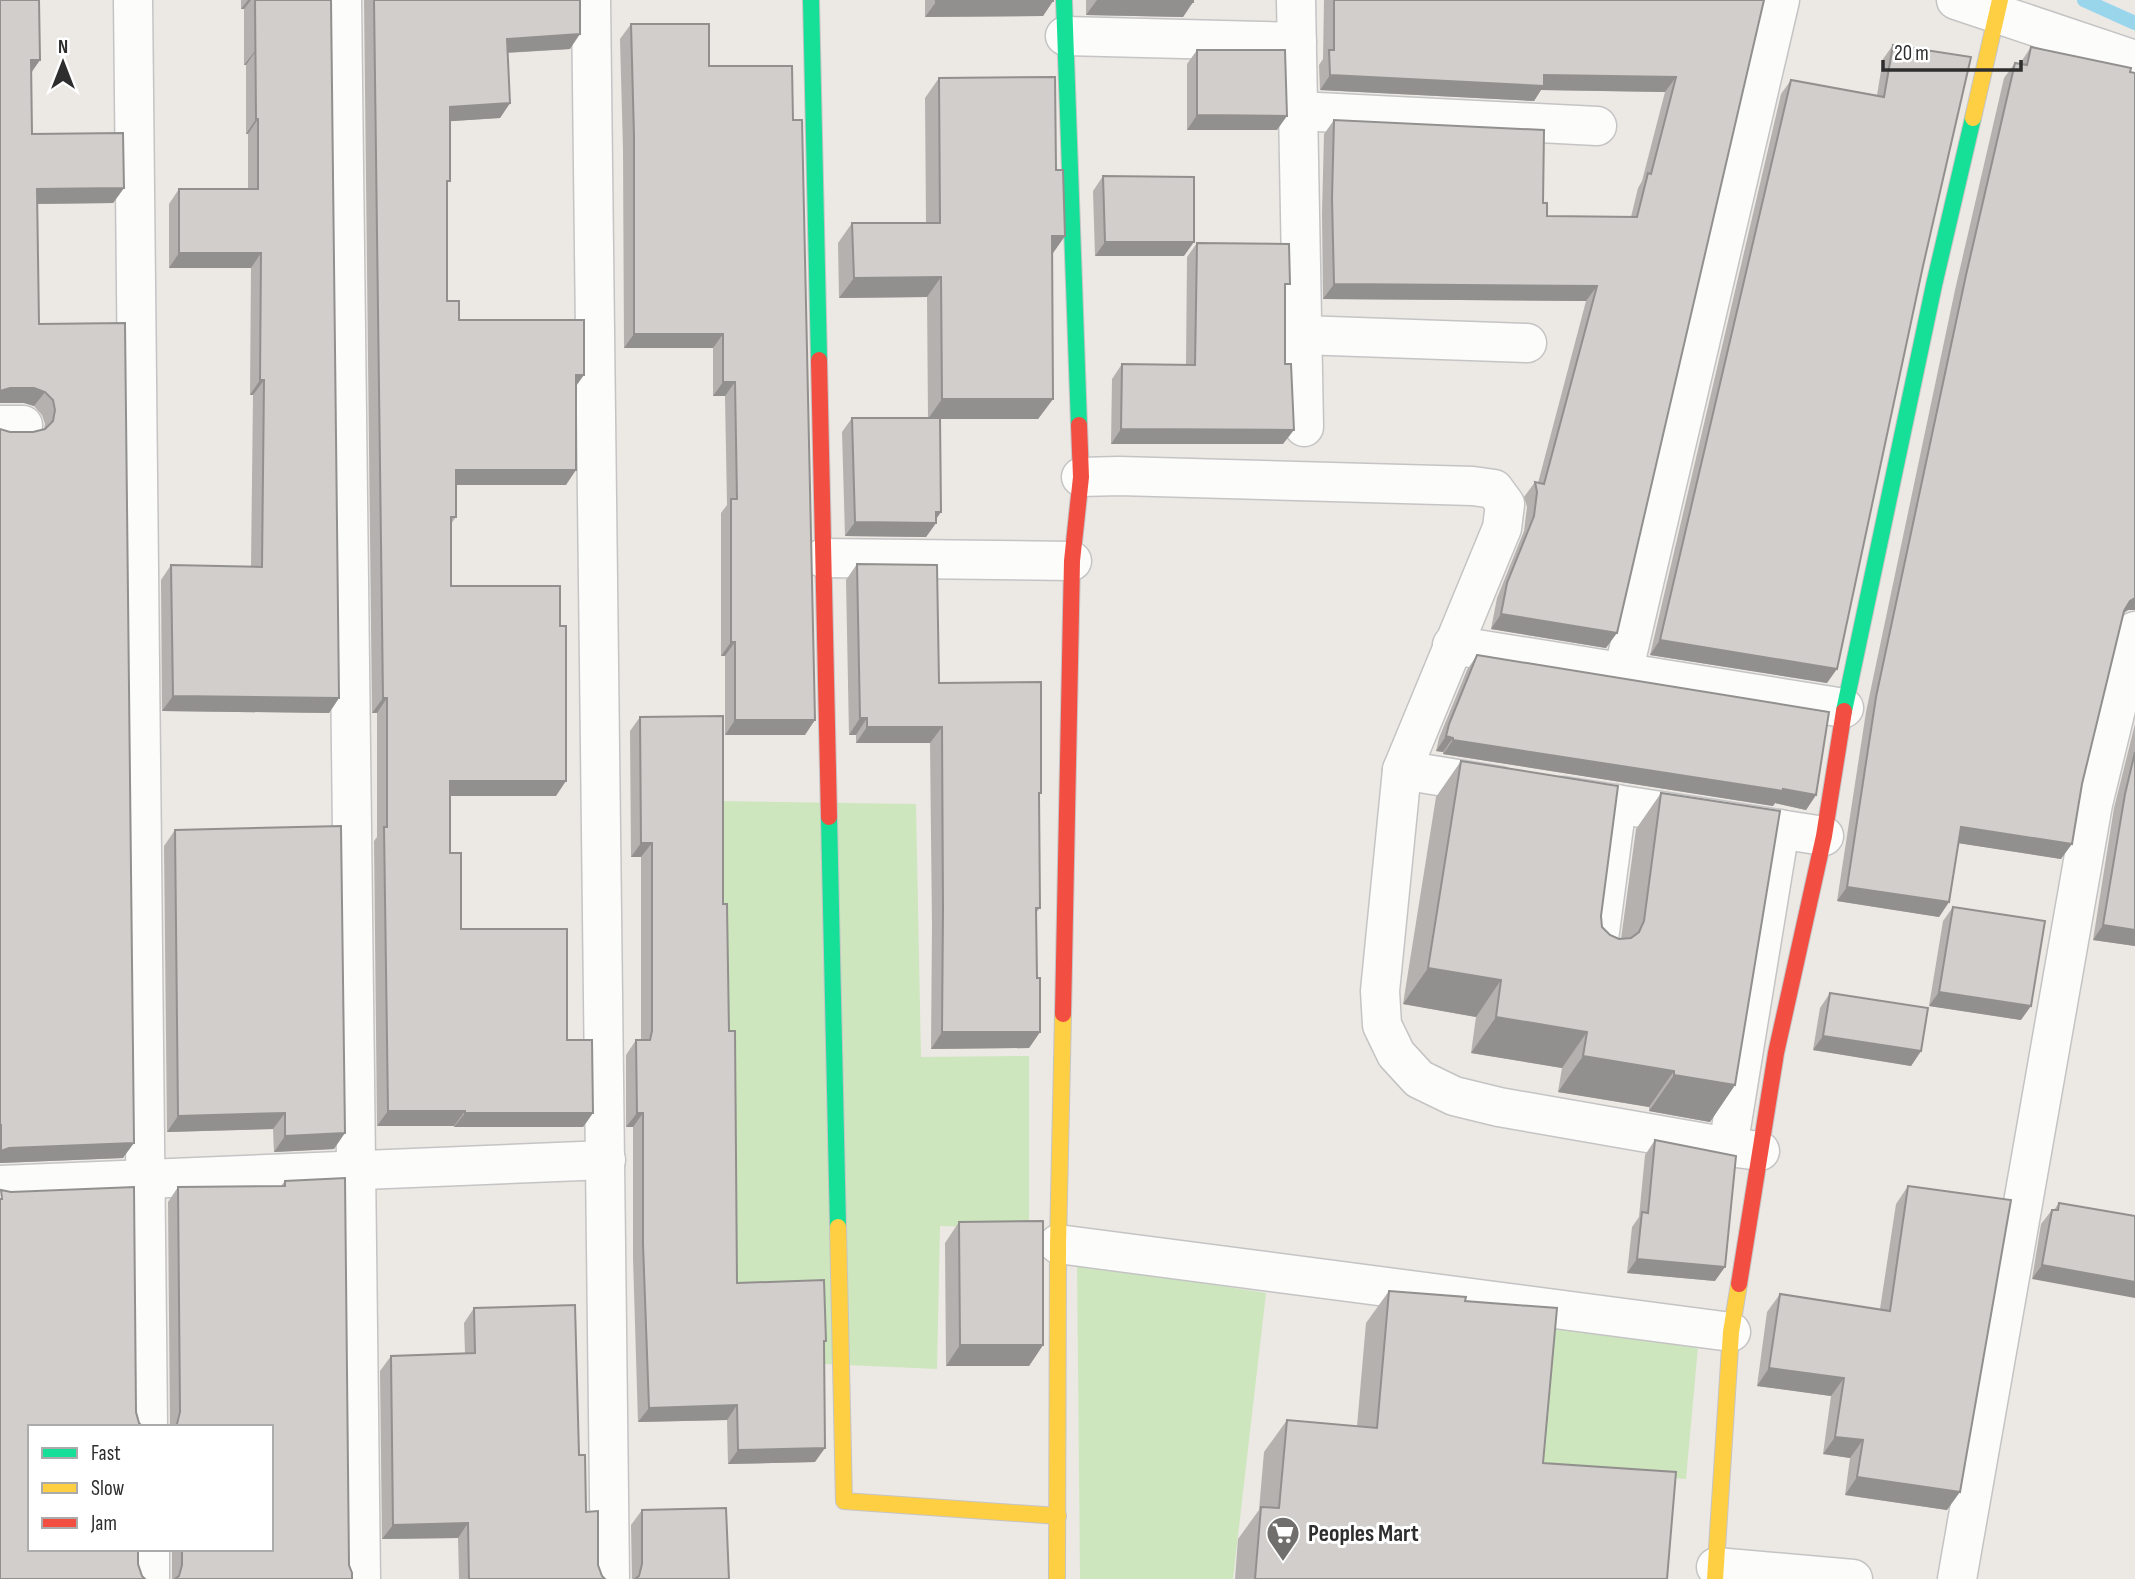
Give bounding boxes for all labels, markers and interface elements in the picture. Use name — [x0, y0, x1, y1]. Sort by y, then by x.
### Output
north arrow — [28, 28, 98, 98]
scale bar — [1883, 28, 2021, 72]
text: N — [58, 36, 68, 59]
text: 20 m — [1894, 41, 1929, 66]
legend — [28, 1425, 273, 1551]
text: Fast — [91, 1441, 121, 1466]
text: Slow — [91, 1476, 125, 1501]
text: Jam — [90, 1511, 117, 1536]
supermarket icon: Peoples Mart — [1264, 1514, 1302, 1563]
place label: Peoples Mart — [1308, 1519, 1419, 1548]

